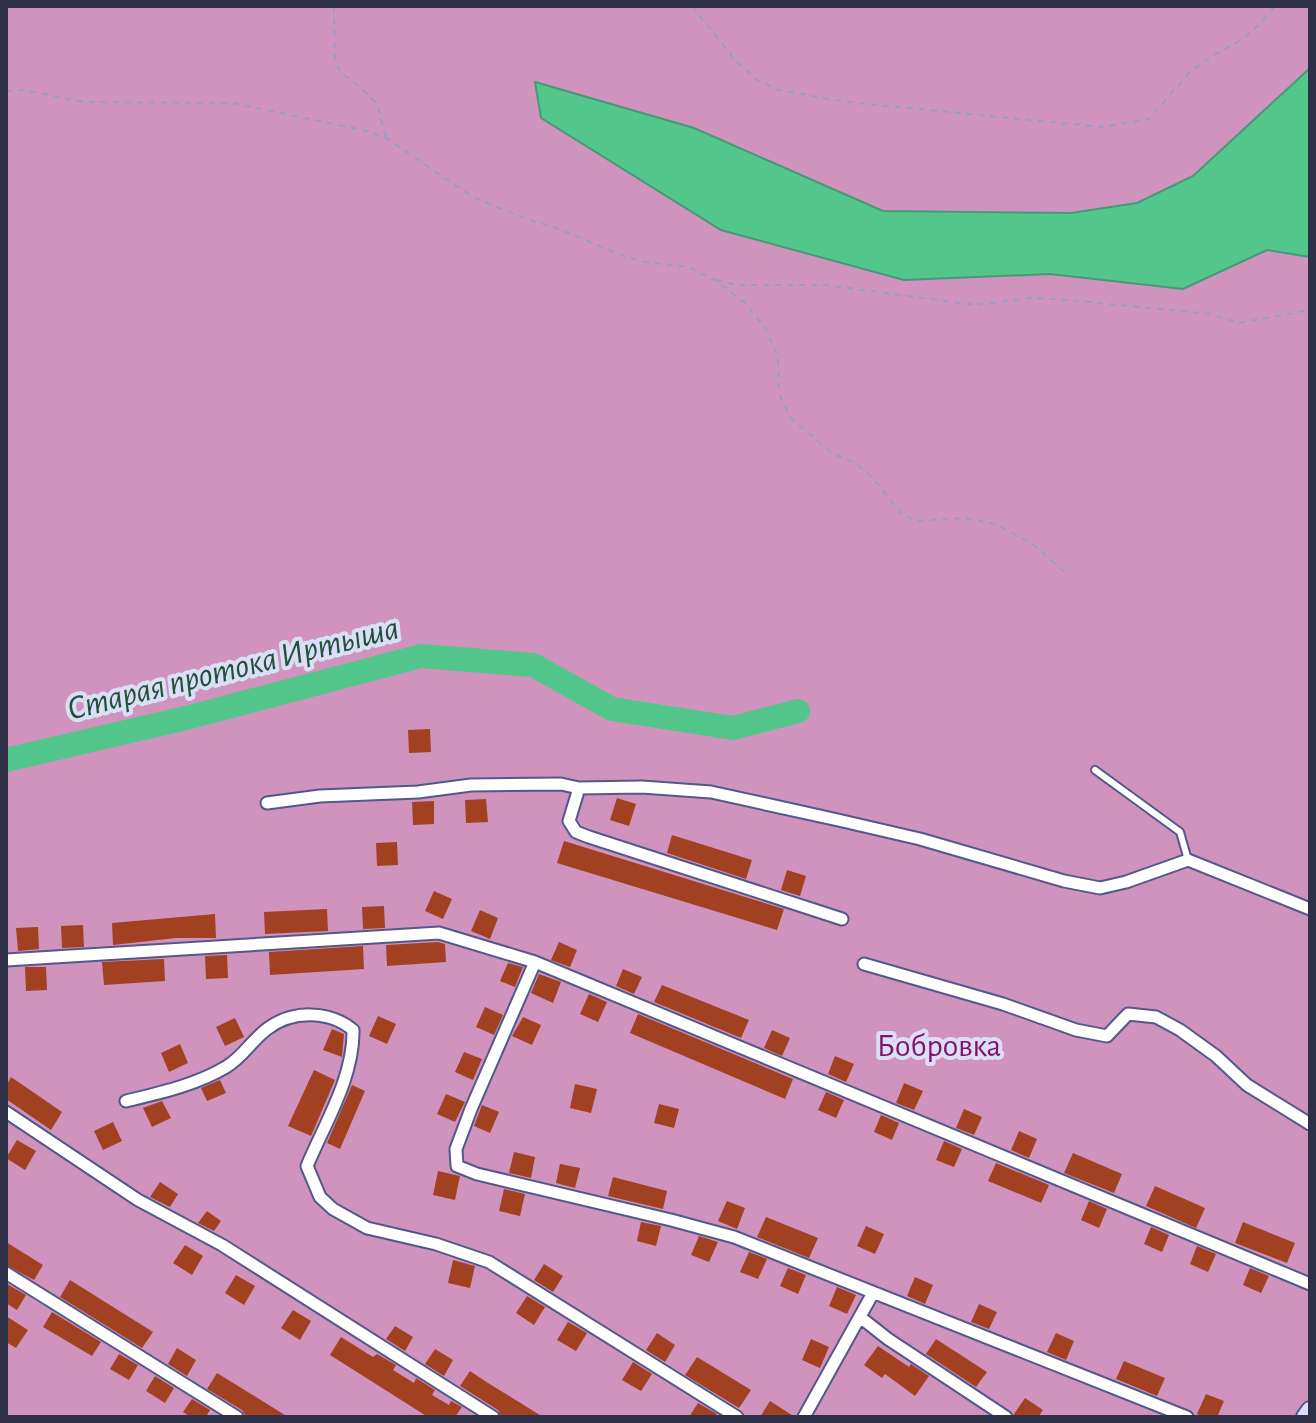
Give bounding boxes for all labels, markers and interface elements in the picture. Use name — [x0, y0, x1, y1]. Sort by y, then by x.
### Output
water label: Старая протока Иртыша — [64, 611, 402, 727]
park label: Бобровка — [877, 1030, 1001, 1062]

